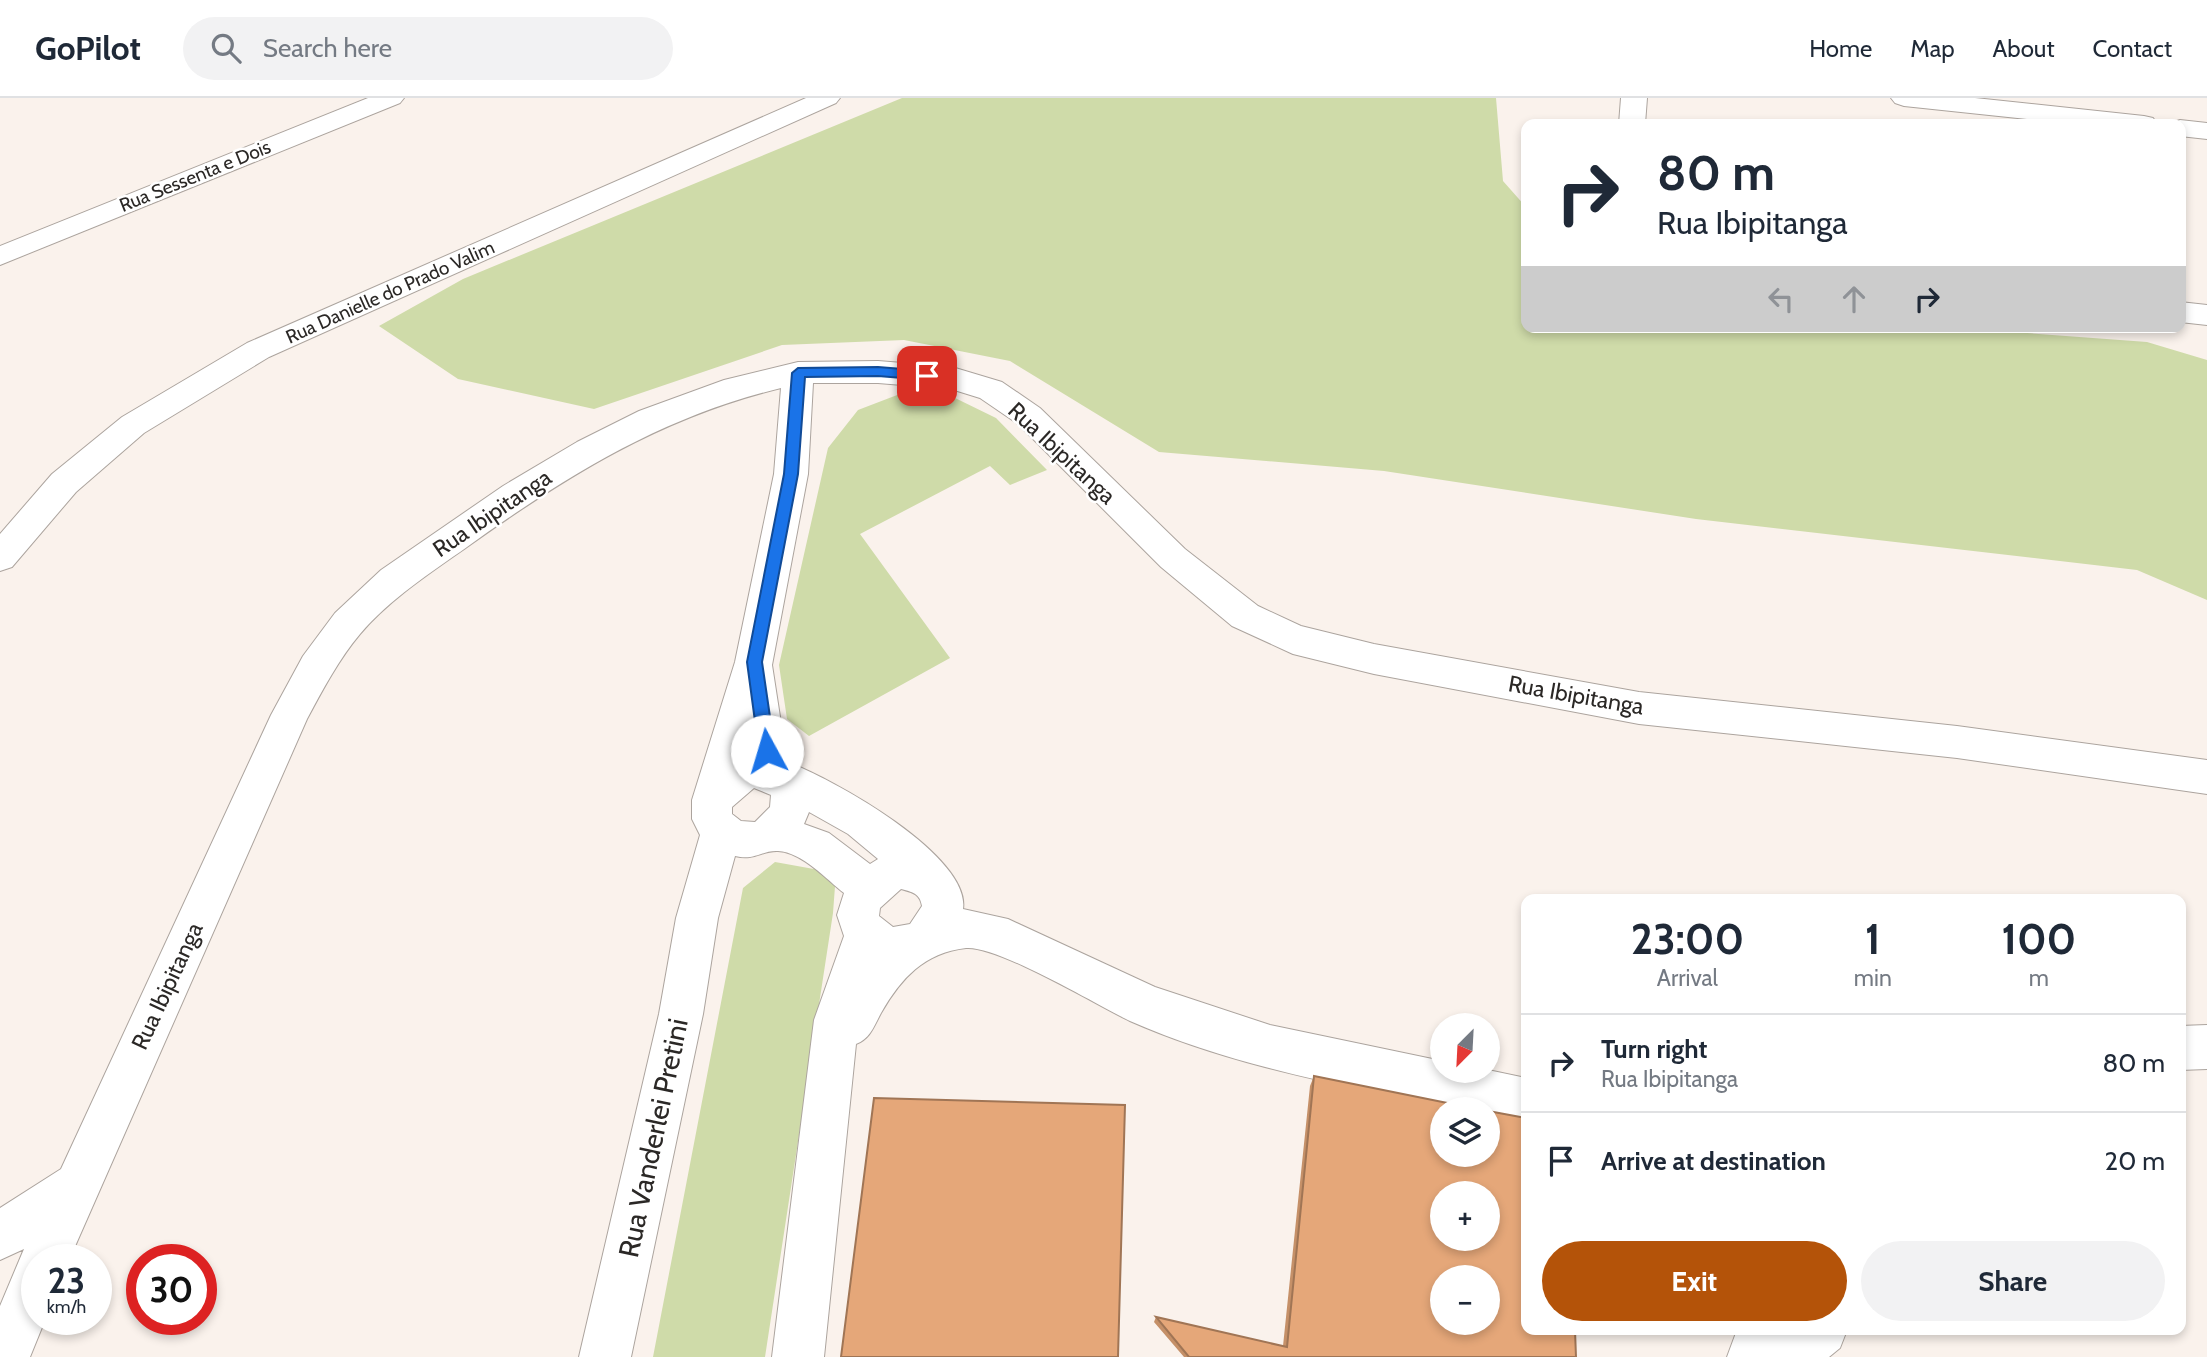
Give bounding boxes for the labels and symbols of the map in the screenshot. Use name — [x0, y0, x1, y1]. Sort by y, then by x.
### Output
street label: Rua Sessenta e Dois — [116, 135, 274, 217]
street label: Rua Danielle do Prado Valim — [282, 236, 498, 348]
pin — [897, 346, 957, 406]
street label: Rua Ibipitanga — [1002, 396, 1122, 510]
street label: Rua Ibipitanga — [427, 463, 557, 563]
street label: Rua Ibipitanga — [1506, 669, 1646, 721]
position arrow — [730, 714, 804, 788]
street label: Rua Ibipitanga — [125, 918, 209, 1054]
north arrow — [1430, 1013, 1500, 1083]
street label: Rua Vanderlei Pretini — [611, 1015, 695, 1261]
speed limit sign: 30 — [126, 1244, 217, 1335]

